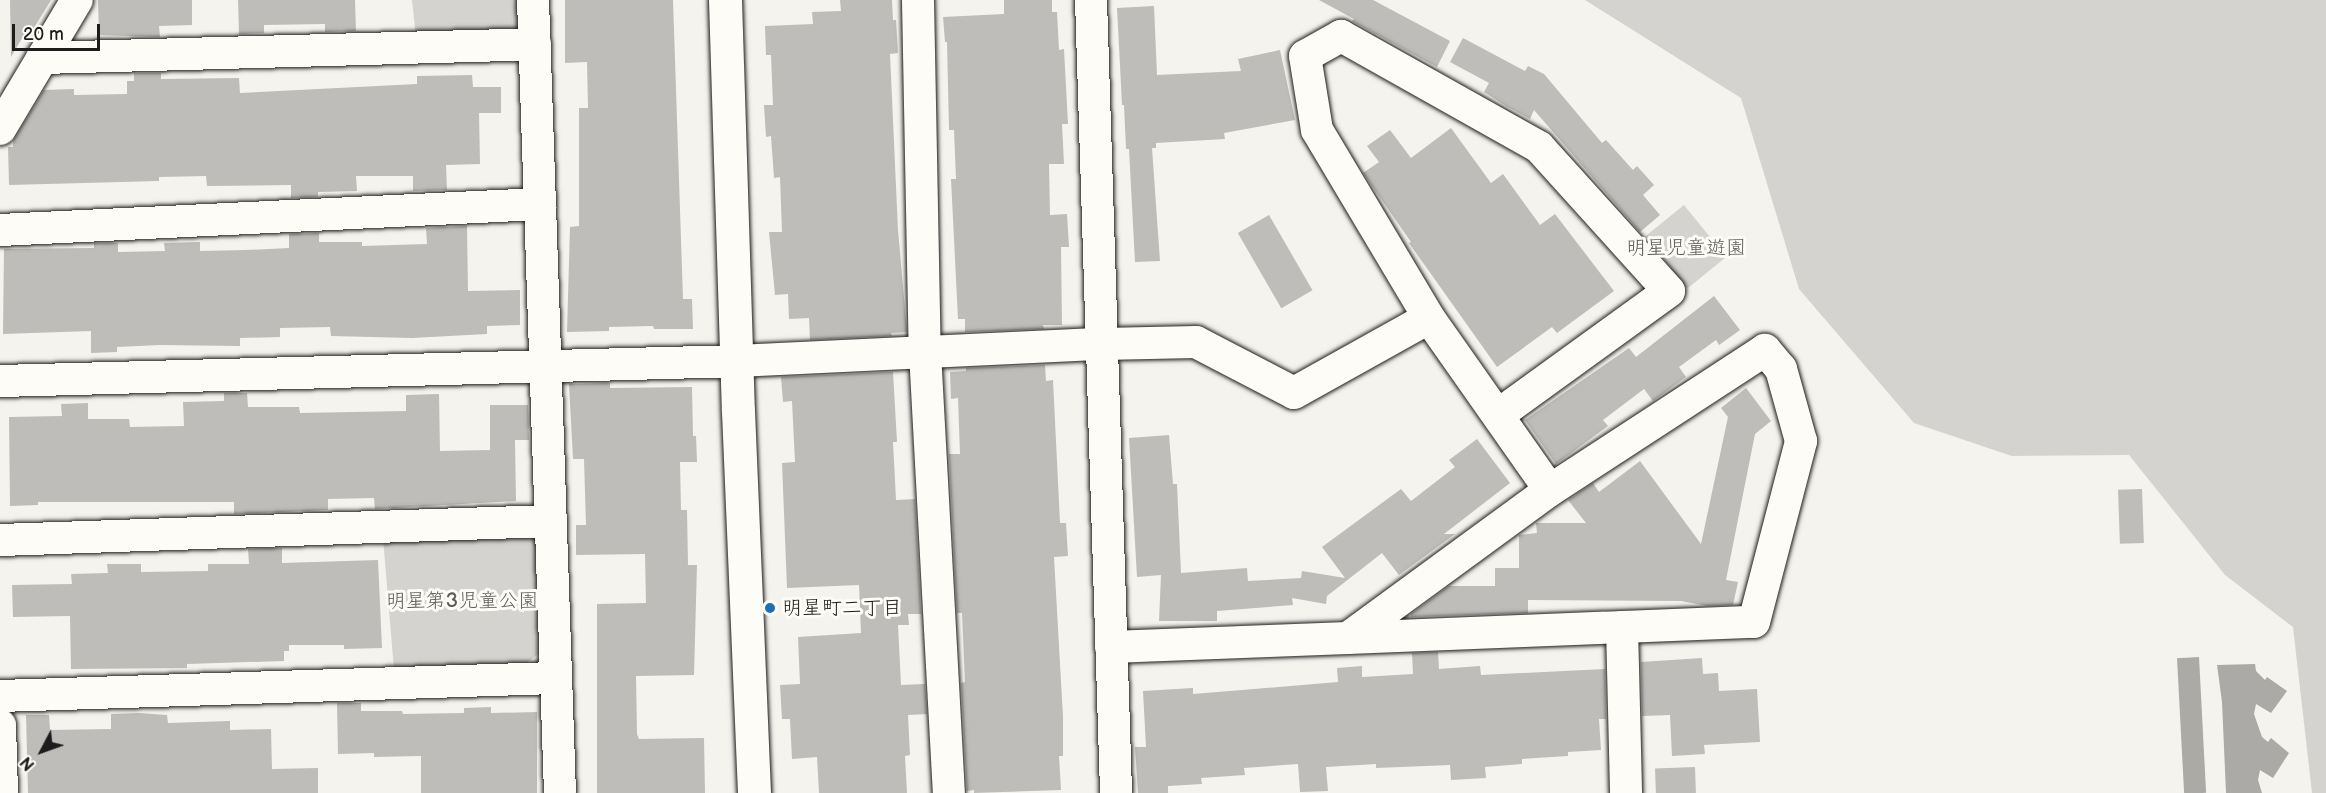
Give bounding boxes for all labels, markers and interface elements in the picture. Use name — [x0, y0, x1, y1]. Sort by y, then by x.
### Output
scale bar — [15, 12, 104, 50]
text: 20 m — [23, 24, 64, 45]
park label: 明星児童遊園 — [1626, 236, 1746, 260]
park label: 明星第3児童公園 — [386, 589, 538, 613]
place label: 明星町二丁目 — [782, 596, 902, 620]
marker: 明星町二丁目 — [763, 601, 777, 615]
north arrow — [12, 721, 72, 781]
text: N — [17, 752, 39, 774]

